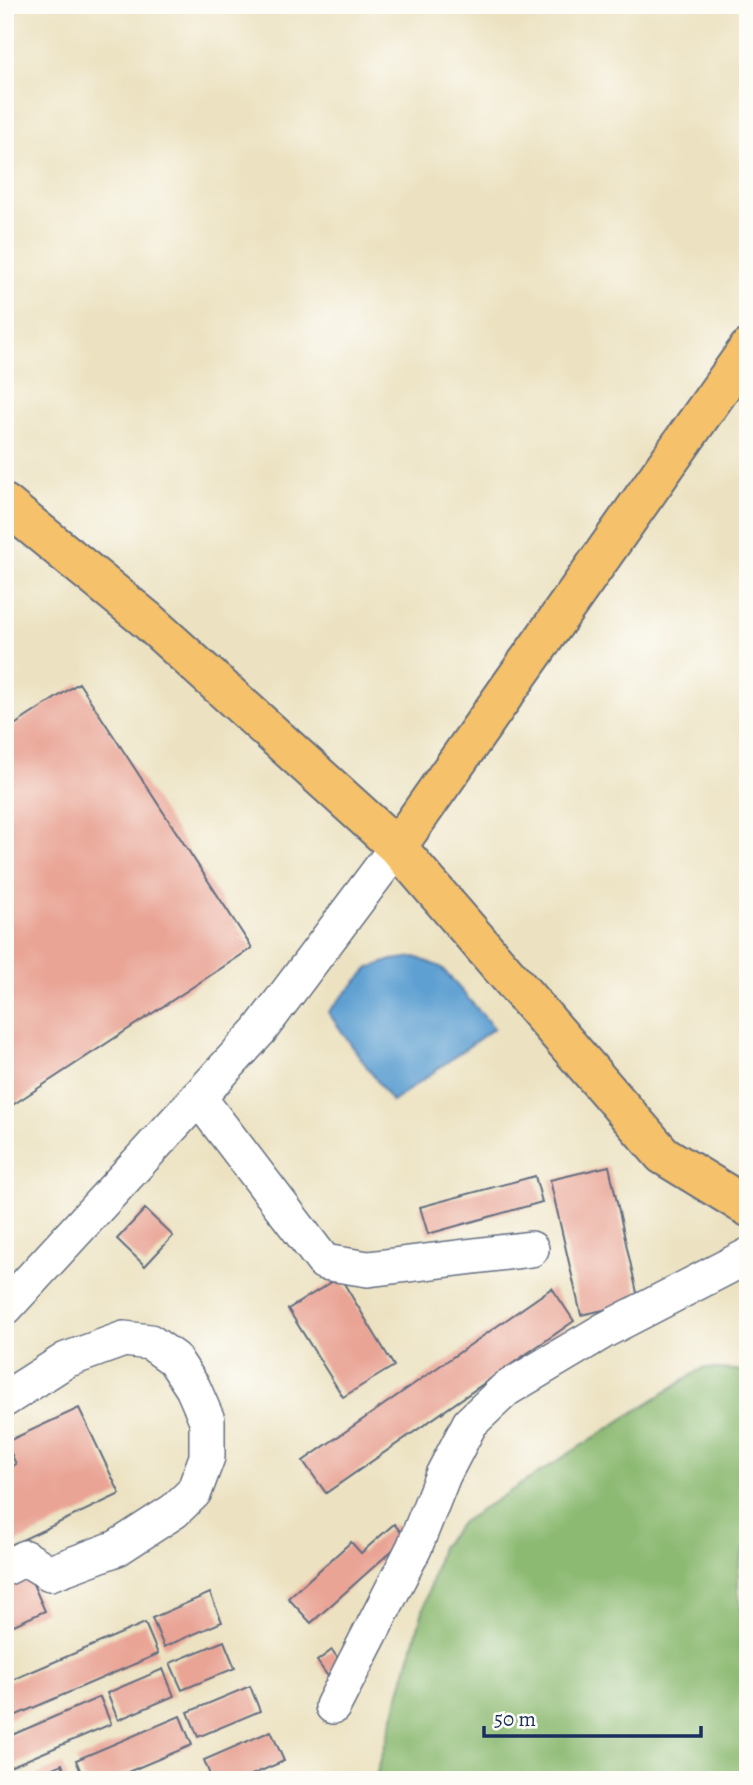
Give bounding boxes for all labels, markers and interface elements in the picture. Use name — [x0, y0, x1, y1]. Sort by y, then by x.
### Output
scale bar — [484, 1694, 700, 1738]
text: 50 m — [494, 1705, 536, 1733]

